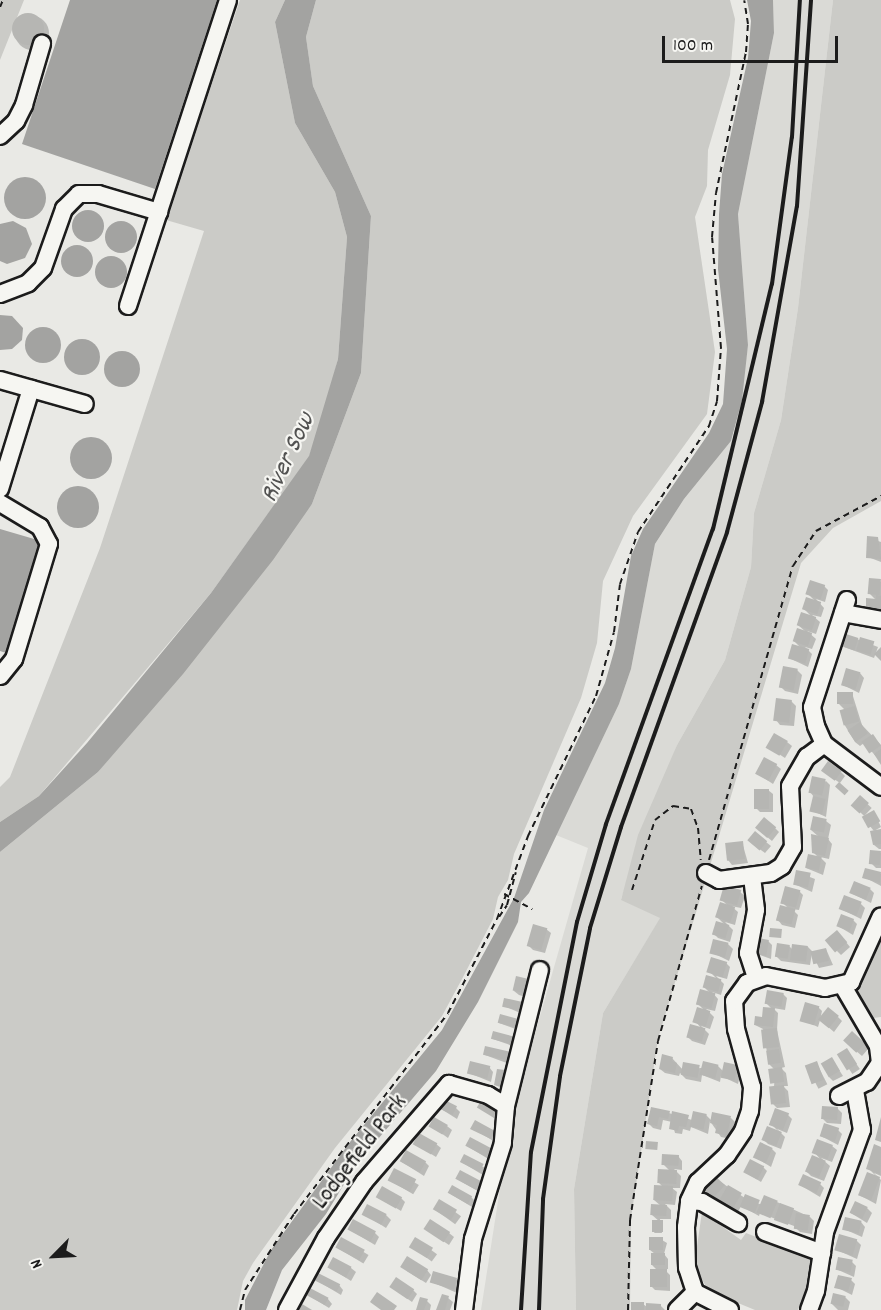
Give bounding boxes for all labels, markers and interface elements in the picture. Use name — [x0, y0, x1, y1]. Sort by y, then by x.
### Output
scale bar — [665, 24, 840, 62]
text: 100 m — [673, 34, 713, 59]
water label: River Sow — [255, 408, 323, 508]
street label: Lodgefield Park — [307, 1090, 415, 1216]
north arrow — [24, 1226, 84, 1286]
text: N — [25, 1255, 49, 1272]

